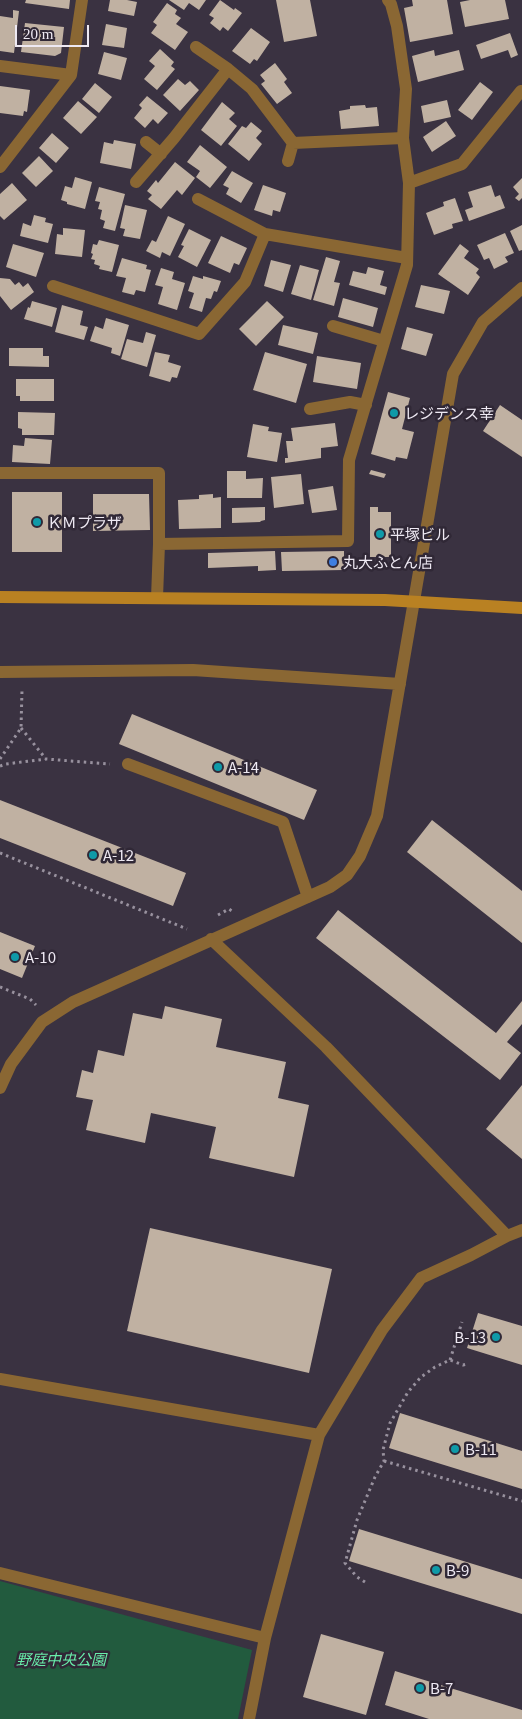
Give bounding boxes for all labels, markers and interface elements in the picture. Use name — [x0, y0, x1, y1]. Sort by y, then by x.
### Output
scale bar — [18, 15, 91, 47]
text: 20 m — [23, 26, 53, 42]
place label: レジデンス幸 — [404, 404, 494, 422]
marker: レジデンス幸 — [388, 407, 400, 419]
place label: ＫＭプラザ — [47, 513, 122, 531]
marker: ＫＭプラザ — [31, 516, 43, 528]
place label: 平塚ビル — [390, 525, 450, 543]
marker: 平塚ビル — [374, 528, 386, 540]
place label: 丸大ふとん店 — [343, 553, 433, 571]
marker: 丸大ふとん店 — [327, 556, 339, 568]
place label: A-14 — [228, 758, 259, 776]
marker: A-14 — [212, 761, 224, 773]
place label: A-12 — [103, 846, 134, 864]
marker: A-12 — [87, 849, 99, 861]
place label: A-10 — [25, 948, 56, 966]
marker: A-10 — [9, 951, 21, 963]
place label: B-13 — [454, 1328, 486, 1346]
marker: B-13 — [490, 1331, 502, 1343]
place label: B-11 — [465, 1440, 497, 1458]
marker: B-11 — [449, 1443, 461, 1455]
place label: B-9 — [446, 1561, 469, 1579]
marker: B-9 — [430, 1564, 442, 1576]
park label: 野庭中央公園 — [16, 1650, 106, 1668]
place label: B-7 — [430, 1679, 453, 1697]
marker: B-7 — [414, 1682, 426, 1694]

